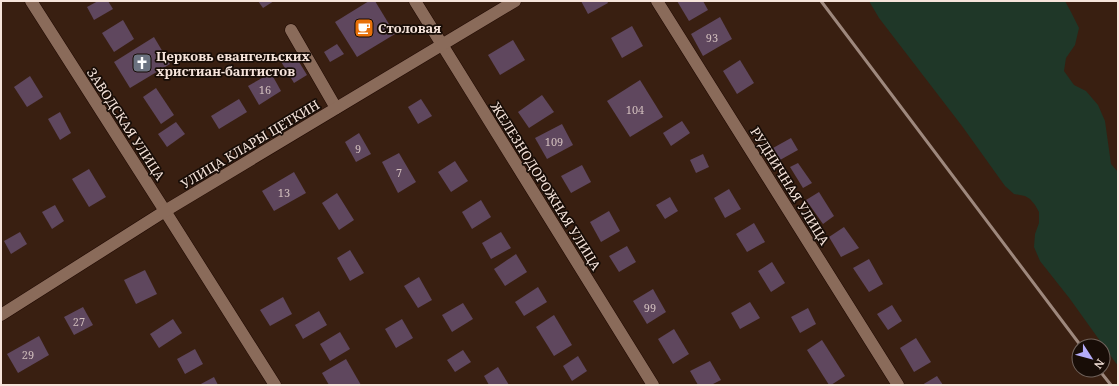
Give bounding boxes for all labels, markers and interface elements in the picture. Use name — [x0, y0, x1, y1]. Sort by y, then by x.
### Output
cafe icon: Столовая — [353, 17, 375, 39]
place label: Столовая — [378, 19, 441, 37]
house number: 93 — [706, 30, 718, 45]
place label: Церковь евангельских христиан-баптистов — [156, 47, 311, 80]
church icon: Церковь евангельских христиан-баптистов — [131, 52, 153, 74]
street label: ЗАВОДСКАЯ УЛИЦА — [83, 64, 170, 184]
house number: 16 — [259, 82, 271, 97]
street label: УЛИЦА КЛАРЫ ЦЕТКИН — [177, 95, 323, 193]
street label: ЖЕЛЕЗНОДОРОЖНАЯ УЛИЦА — [486, 98, 606, 274]
house number: 104 — [626, 102, 644, 117]
street label: РУДНИЧНАЯ УЛИЦА — [746, 124, 834, 249]
house number: 109 — [545, 134, 563, 149]
house number: 9 — [355, 141, 361, 156]
house number: 7 — [396, 165, 402, 180]
house number: 13 — [278, 185, 290, 200]
house number: 99 — [644, 300, 656, 315]
house number: 27 — [73, 314, 85, 329]
north arrow — [1071, 338, 1111, 378]
house number: 29 — [22, 347, 34, 362]
text: N — [1091, 356, 1108, 372]

